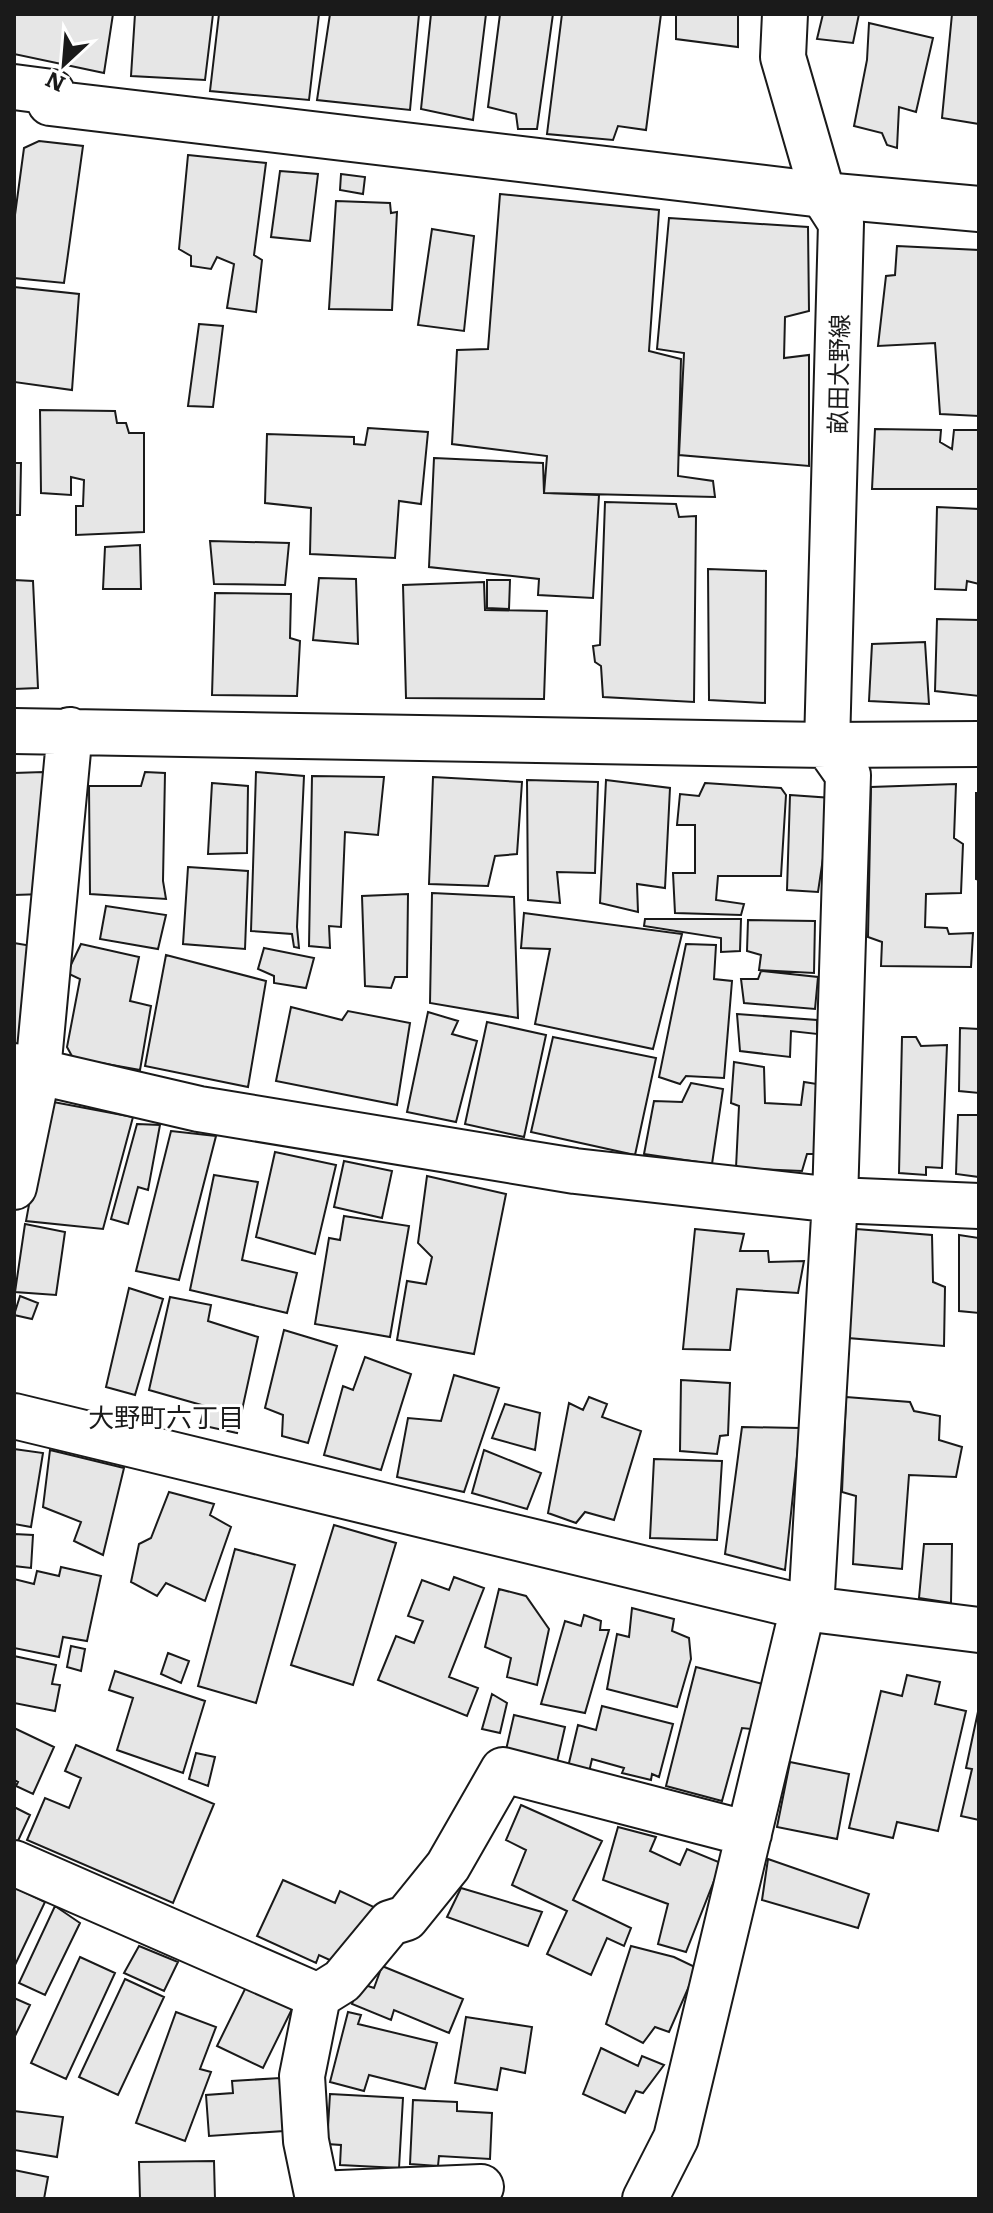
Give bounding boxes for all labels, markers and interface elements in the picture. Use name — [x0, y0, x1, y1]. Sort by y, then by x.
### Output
north arrow — [24, 24, 104, 104]
text: N — [39, 64, 70, 102]
street label: 畝田大野線 — [818, 314, 856, 434]
district label: 大野町六丁目 — [88, 1396, 244, 1435]

